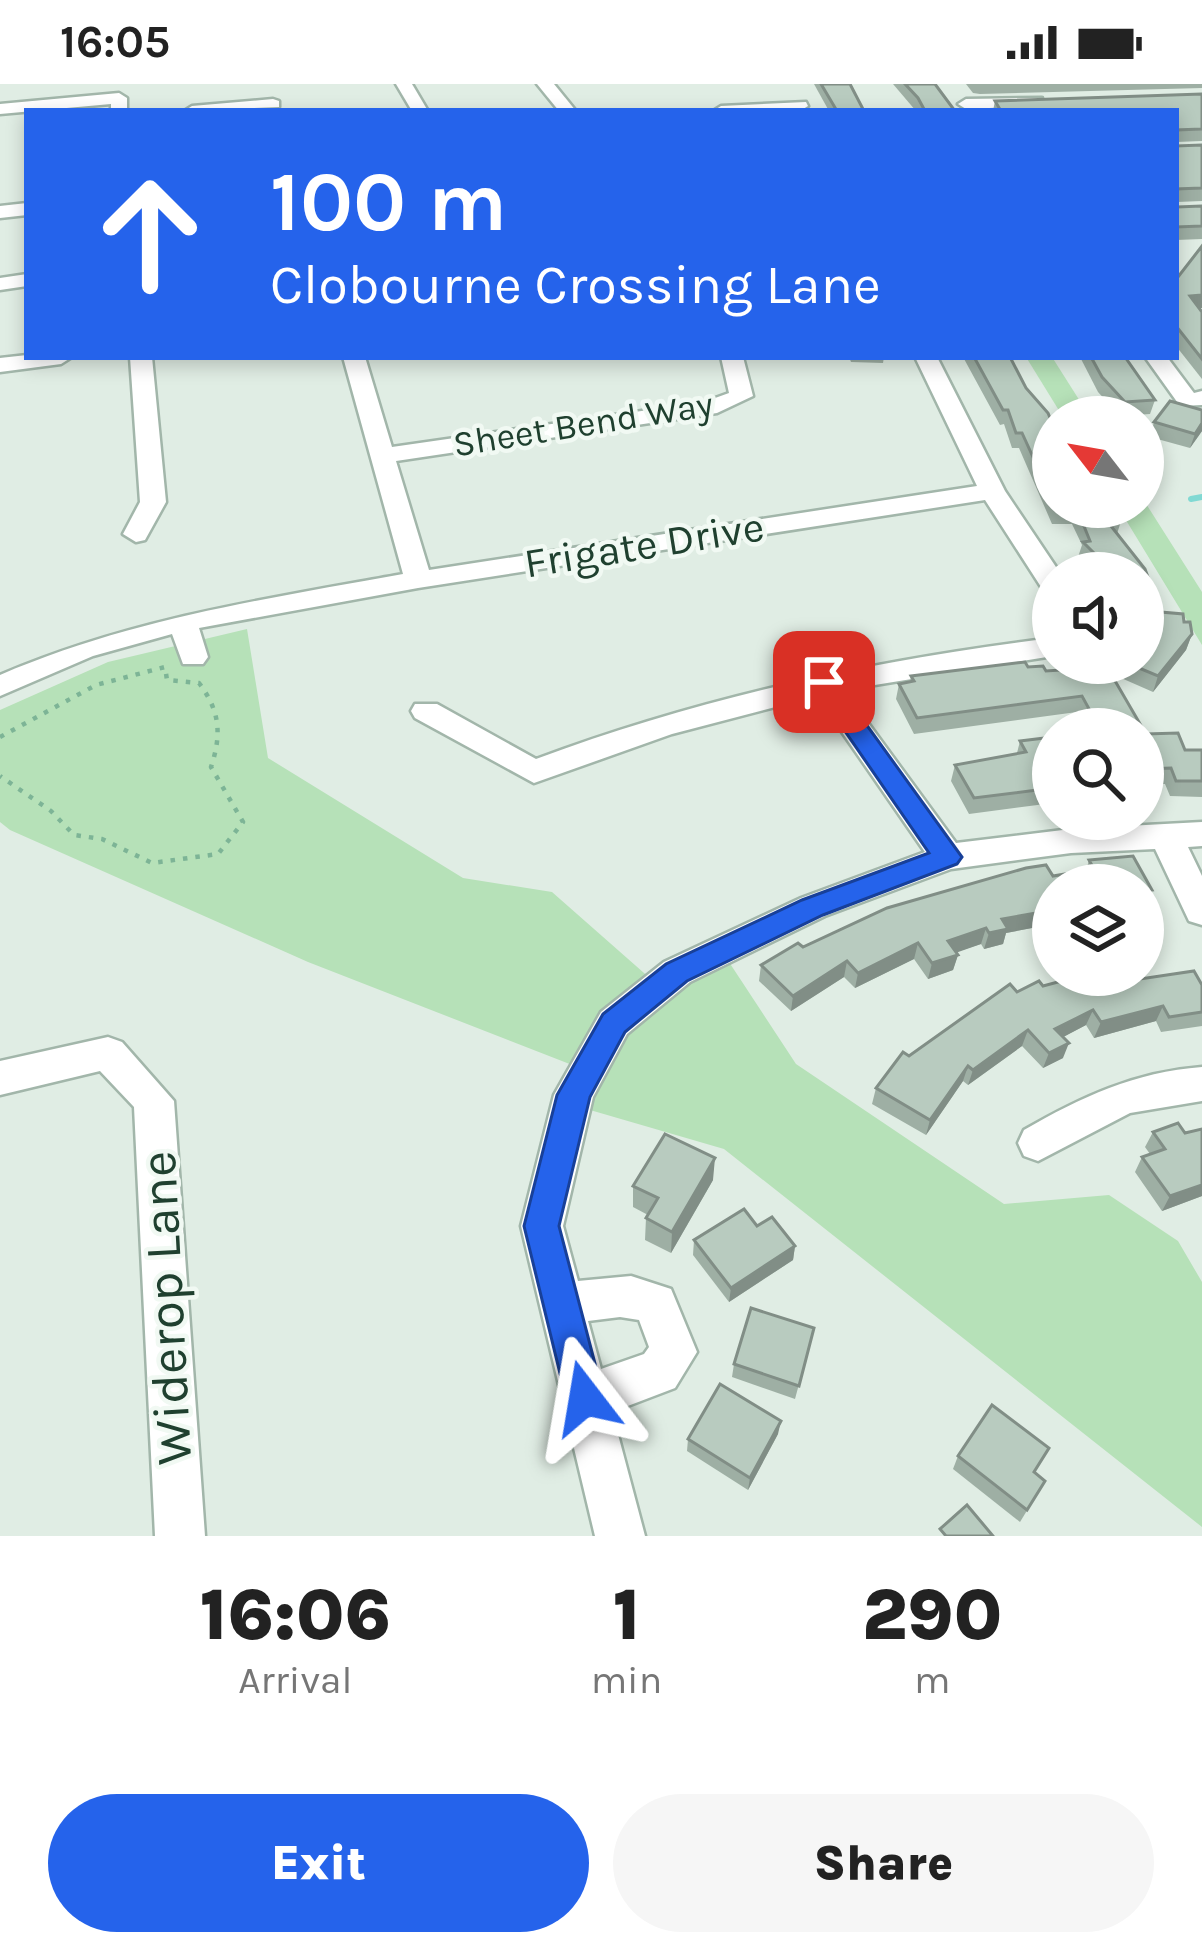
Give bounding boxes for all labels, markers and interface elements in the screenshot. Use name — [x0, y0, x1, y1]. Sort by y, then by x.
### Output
text: 16:05 — [60, 16, 170, 68]
text: 100 m — [270, 153, 507, 251]
icon: ahead — [72, 156, 228, 312]
text: Clobourne Crossing Lane — [270, 253, 881, 317]
street label: Sheet Bend Way — [450, 383, 716, 465]
north arrow — [1032, 396, 1164, 528]
map controls — [1032, 396, 1164, 996]
street label: Frigate Drive — [521, 501, 767, 589]
button: sound — [1032, 552, 1164, 684]
pin — [773, 631, 875, 733]
icon: arrive — [791, 649, 857, 715]
button: search — [1032, 708, 1164, 840]
button: layers — [1032, 864, 1164, 996]
street label: Widerop Lane — [128, 1149, 204, 1467]
position arrow — [522, 1335, 648, 1461]
text: 16:06 — [200, 1573, 391, 1657]
text: 1 — [613, 1573, 640, 1657]
text: 290 — [862, 1573, 1002, 1657]
text: Arrival — [238, 1657, 352, 1703]
text: min — [591, 1657, 662, 1703]
text: m — [914, 1657, 950, 1703]
button: Exit — [48, 1794, 589, 1932]
button: Share — [613, 1794, 1154, 1932]

